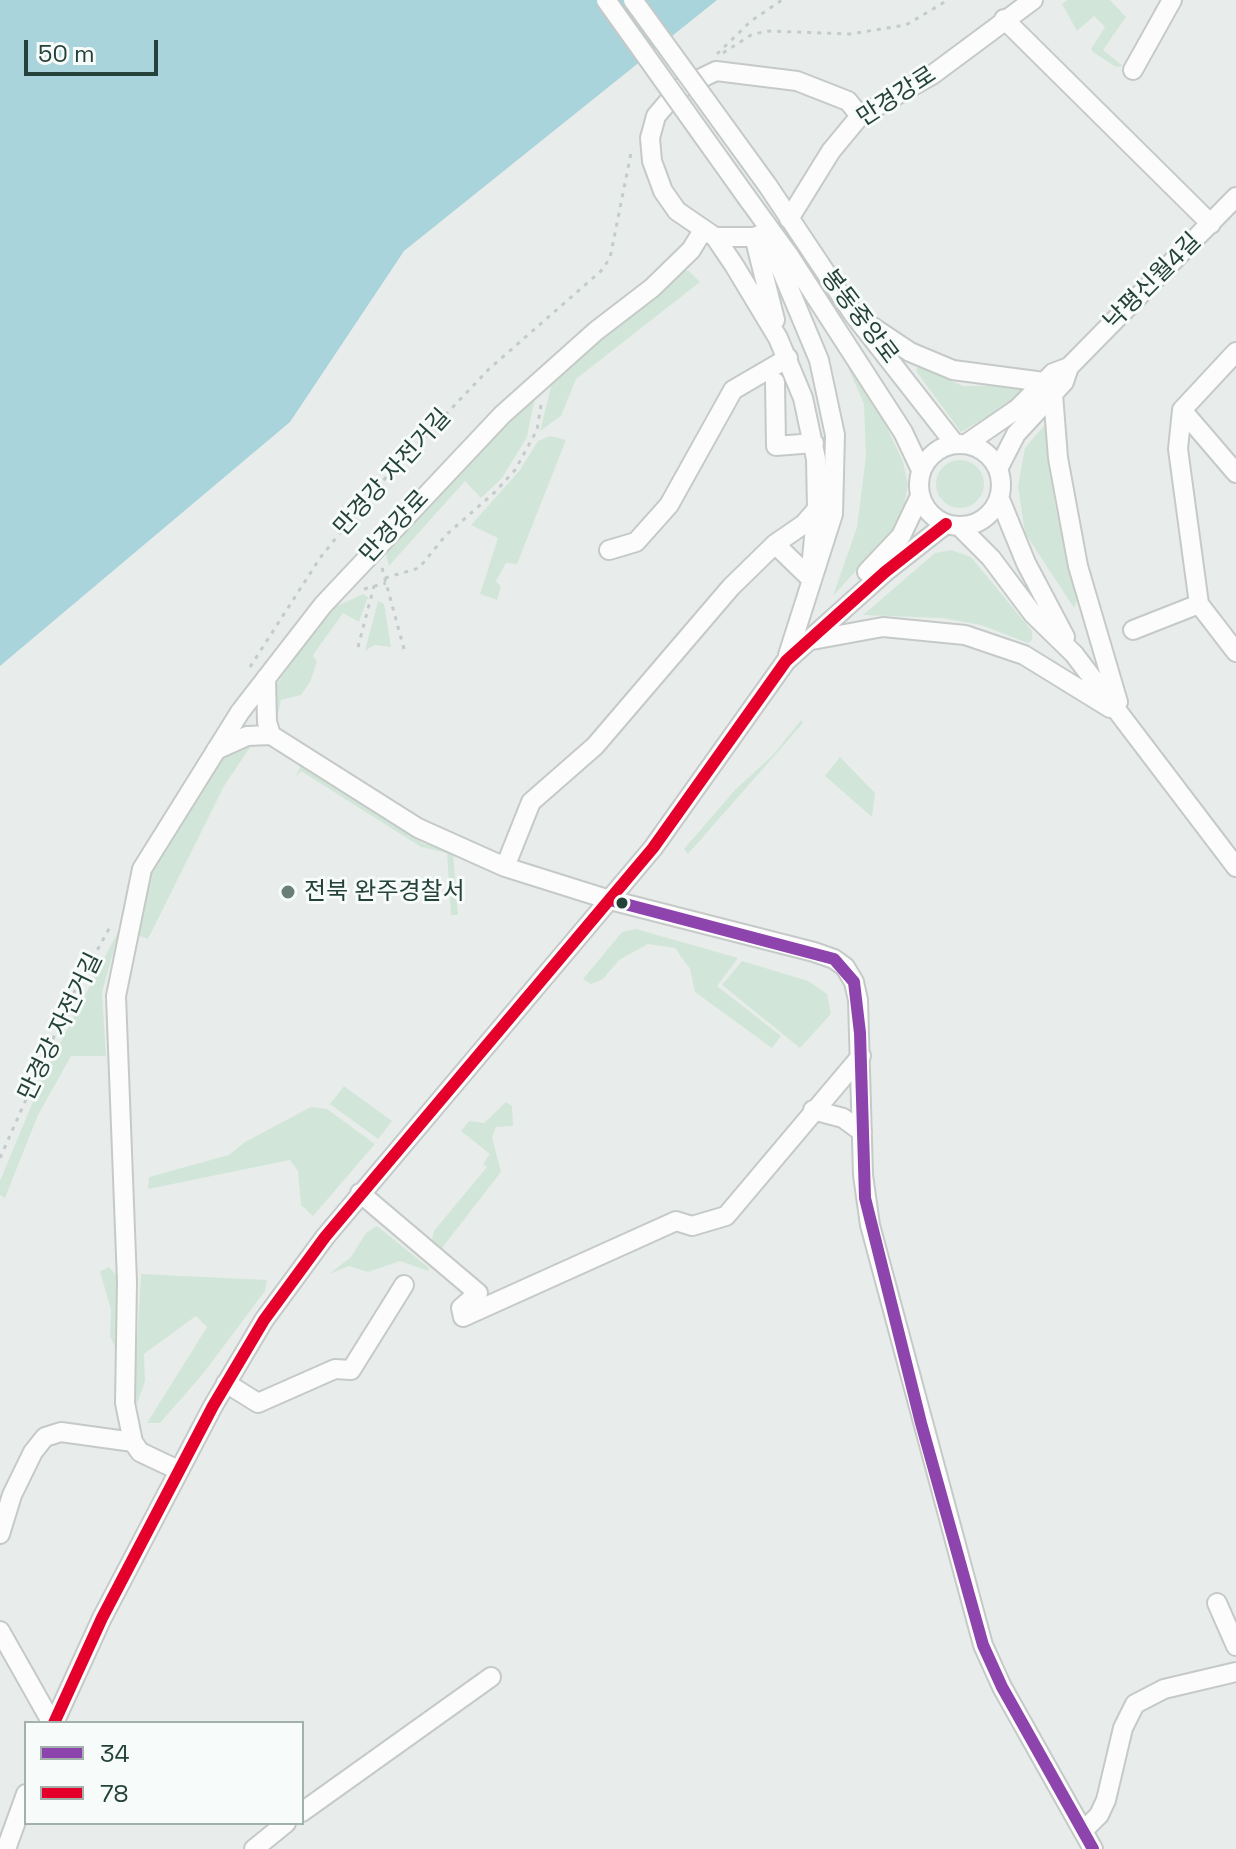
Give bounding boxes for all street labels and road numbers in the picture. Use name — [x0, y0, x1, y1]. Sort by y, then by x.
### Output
street label: 만경강로 — [852, 61, 942, 133]
street label: 낙평신월4길 — [1098, 227, 1208, 337]
street label: 봉동중앙로 — [814, 264, 904, 370]
street label: 만경강 자전거길 — [329, 404, 457, 542]
street label: 만경강로 — [354, 485, 436, 569]
street label: 만경강 자전거길 — [13, 948, 109, 1106]

